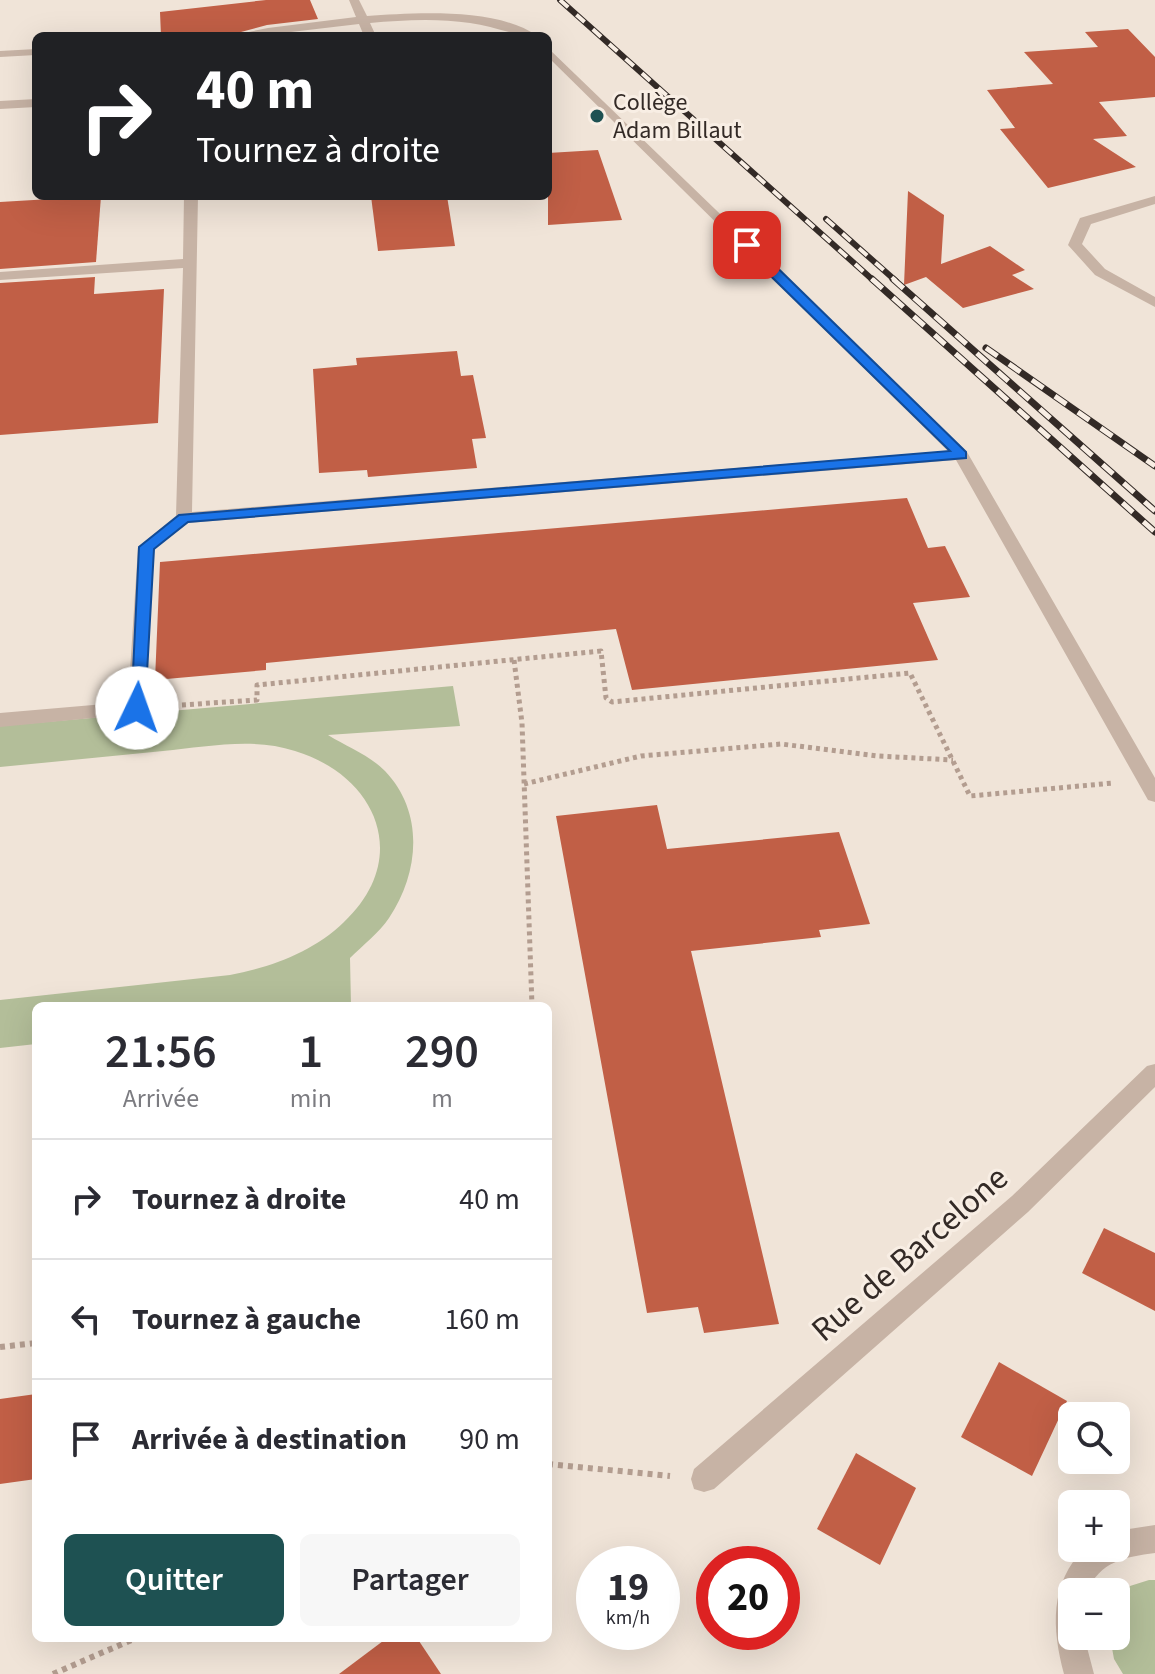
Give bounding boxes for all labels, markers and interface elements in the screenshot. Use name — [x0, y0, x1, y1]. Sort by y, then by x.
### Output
text: 40 m — [196, 51, 314, 130]
icon: right — [64, 64, 168, 168]
place label: Collège Adam Billaut — [613, 85, 742, 148]
marker: Collège Adam Billaut — [588, 107, 606, 125]
text: Tournez à droite — [196, 125, 440, 176]
pin — [713, 211, 781, 279]
icon: arrive — [725, 223, 769, 267]
position arrow — [95, 666, 179, 750]
text: 21:56 — [105, 1018, 217, 1086]
text: 1 — [299, 1018, 323, 1086]
text: 290 — [405, 1018, 479, 1086]
text: Arrivée — [123, 1080, 199, 1117]
text: min — [290, 1080, 332, 1117]
text: m — [431, 1080, 453, 1117]
street label: Rue de Barcelone — [801, 1155, 1019, 1353]
icon: right — [64, 1177, 108, 1221]
text: Tournez à droite — [132, 1178, 346, 1221]
text: 40 m — [459, 1178, 520, 1221]
icon: left — [64, 1297, 108, 1341]
text: Tournez à gauche — [132, 1298, 361, 1341]
text: 160 m — [444, 1298, 520, 1341]
map controls — [1058, 1402, 1130, 1650]
button: search — [1058, 1402, 1130, 1474]
icon: arrive — [64, 1417, 108, 1461]
text: Arrivée à destination — [132, 1418, 407, 1461]
text: 90 m — [459, 1418, 520, 1461]
button: + — [1058, 1490, 1130, 1562]
button: Quitter — [64, 1534, 284, 1626]
button: Partager — [300, 1534, 520, 1626]
speed limit sign: 20 — [696, 1546, 800, 1650]
text: 19 — [607, 1559, 649, 1616]
button: − — [1058, 1578, 1130, 1650]
text: km/h — [606, 1604, 650, 1632]

